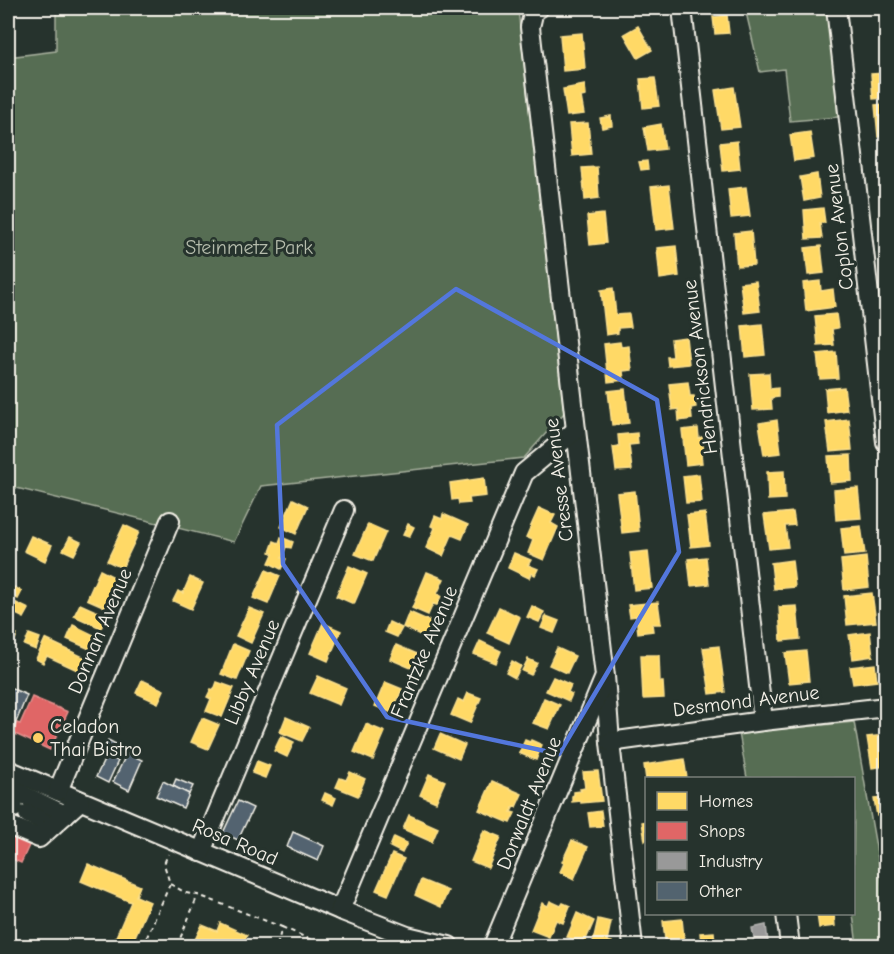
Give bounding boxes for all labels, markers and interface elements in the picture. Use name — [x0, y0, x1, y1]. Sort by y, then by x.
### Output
street label: Coplon Avenue — [820, 163, 858, 291]
park label: Steinmetz Park — [185, 236, 313, 259]
street label: Hendrickson Avenue — [678, 279, 722, 455]
street label: Cresse Avenue — [540, 417, 578, 543]
street label: Donnan Avenue — [63, 565, 137, 697]
street label: Frantzke Avenue — [386, 582, 462, 722]
street label: Libby Avenue — [219, 616, 285, 728]
street label: Desmond Avenue — [672, 681, 820, 721]
place label: Celadon Thai Bistro — [50, 715, 142, 761]
marker: Celadon Thai Bistro — [31, 731, 45, 745]
street label: Dorwaldt Avenue — [492, 733, 566, 873]
legend — [645, 777, 855, 915]
text: Homes — [699, 791, 753, 812]
street label: Rosa Road — [189, 814, 281, 870]
text: Shops — [699, 821, 745, 842]
text: Industry — [699, 851, 764, 872]
text: Other — [699, 881, 742, 902]

